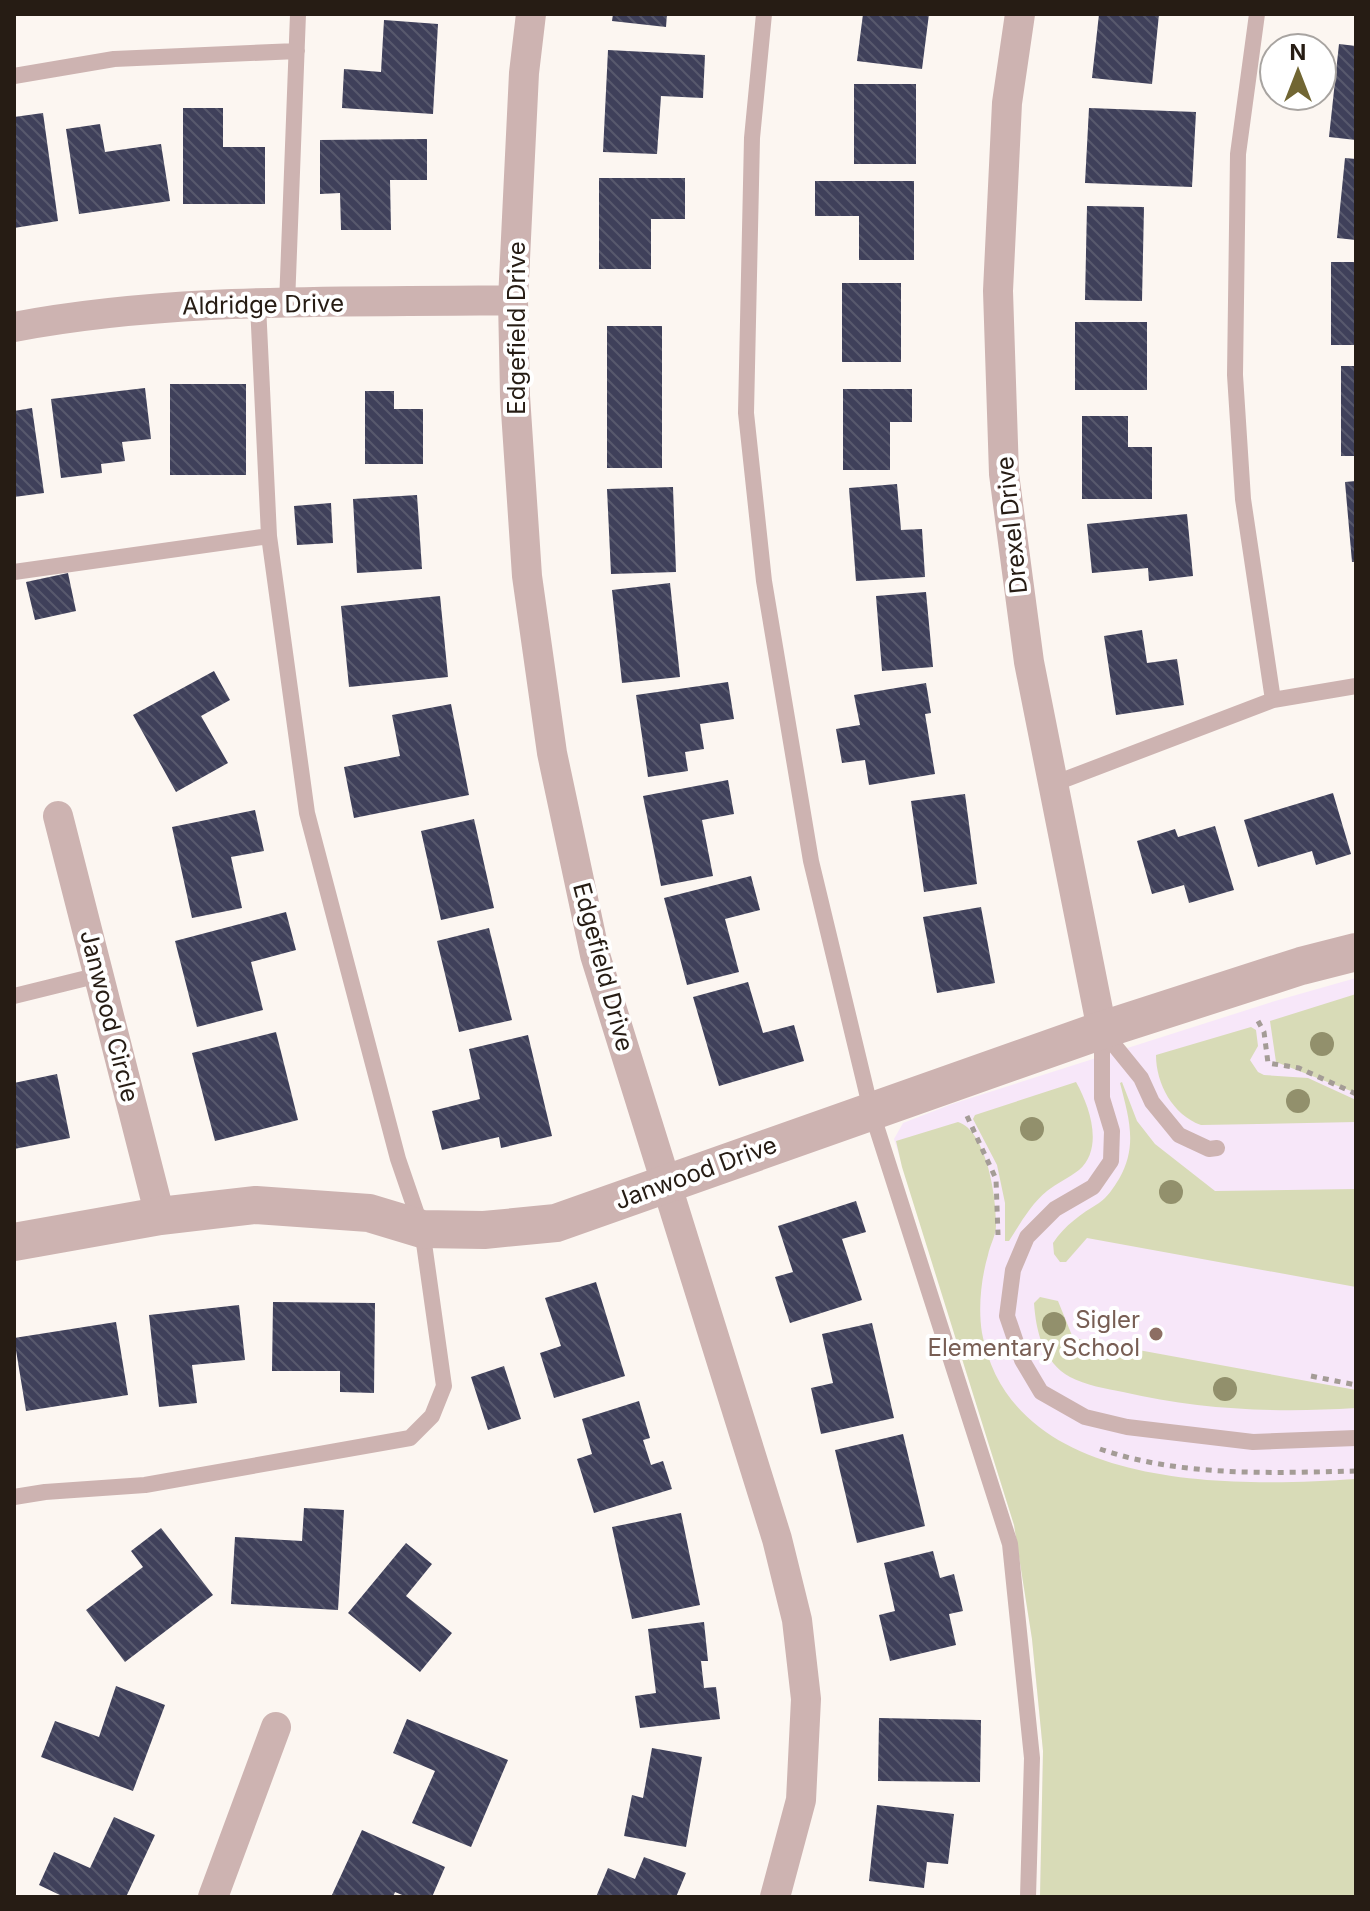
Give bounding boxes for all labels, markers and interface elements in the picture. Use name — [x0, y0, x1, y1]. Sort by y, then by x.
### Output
north arrow — [1258, 32, 1338, 112]
text: N — [1290, 39, 1306, 65]
street label: Edgefield Drive — [502, 241, 531, 415]
street label: Aldridge Drive — [182, 289, 344, 320]
street label: Drexel Drive — [990, 455, 1033, 595]
street label: Edgefield Drive — [567, 879, 640, 1054]
street label: Janwood Circle — [74, 927, 145, 1105]
street label: Janwood Drive — [611, 1130, 781, 1215]
place label: Sigler Elementary School — [928, 1305, 1140, 1362]
marker: Sigler Elementary School — [1147, 1325, 1165, 1343]

